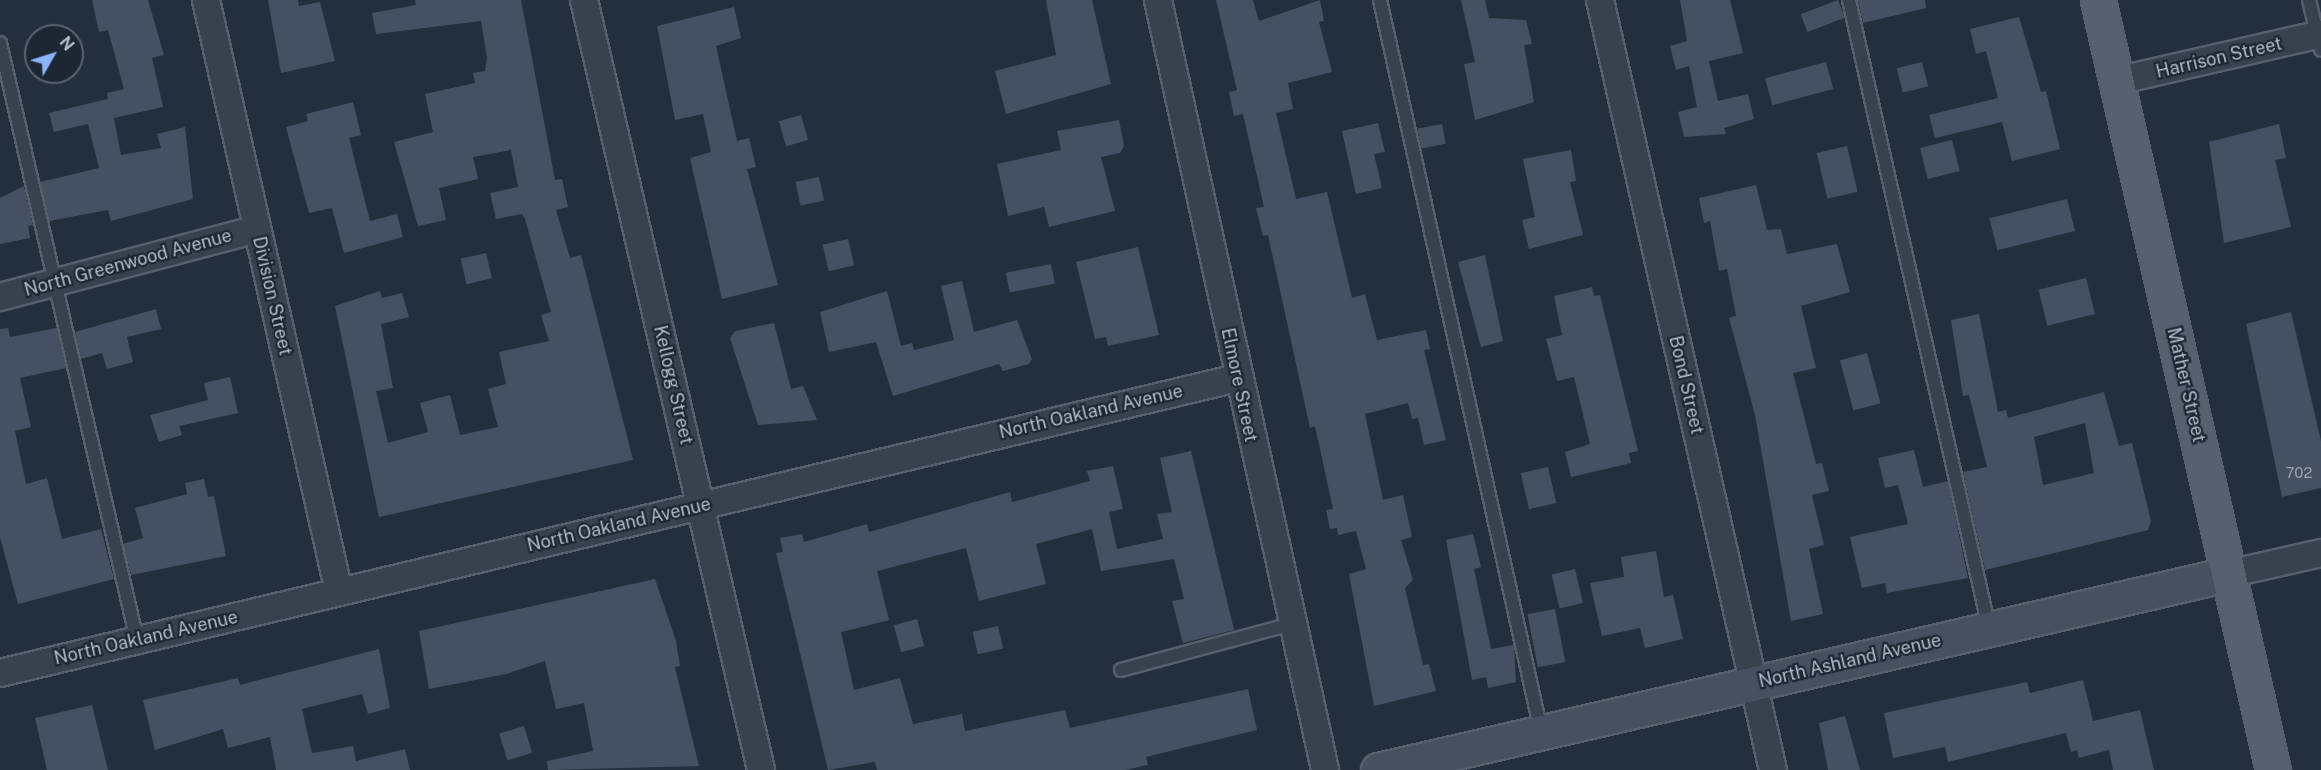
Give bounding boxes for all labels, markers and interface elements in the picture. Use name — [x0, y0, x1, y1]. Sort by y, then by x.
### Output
north arrow — [24, 24, 84, 84]
text: N — [55, 33, 78, 54]
street label: Harrison Street — [2154, 33, 2284, 83]
street label: North Greenwood Avenue — [22, 225, 234, 301]
street label: Division Street — [248, 234, 296, 358]
street label: Kellogg Street — [649, 323, 697, 447]
street label: Elmore Street — [1216, 326, 1262, 444]
street label: Mather Street — [2162, 326, 2210, 444]
street label: Bond Street — [1664, 334, 1708, 436]
street label: North Oakland Avenue — [997, 380, 1185, 444]
house number: 702 — [2286, 464, 2312, 482]
street label: North Oakland Avenue — [525, 493, 713, 557]
street label: North Oakland Avenue — [52, 606, 240, 670]
street label: North Ashland Avenue — [1757, 629, 1943, 693]

